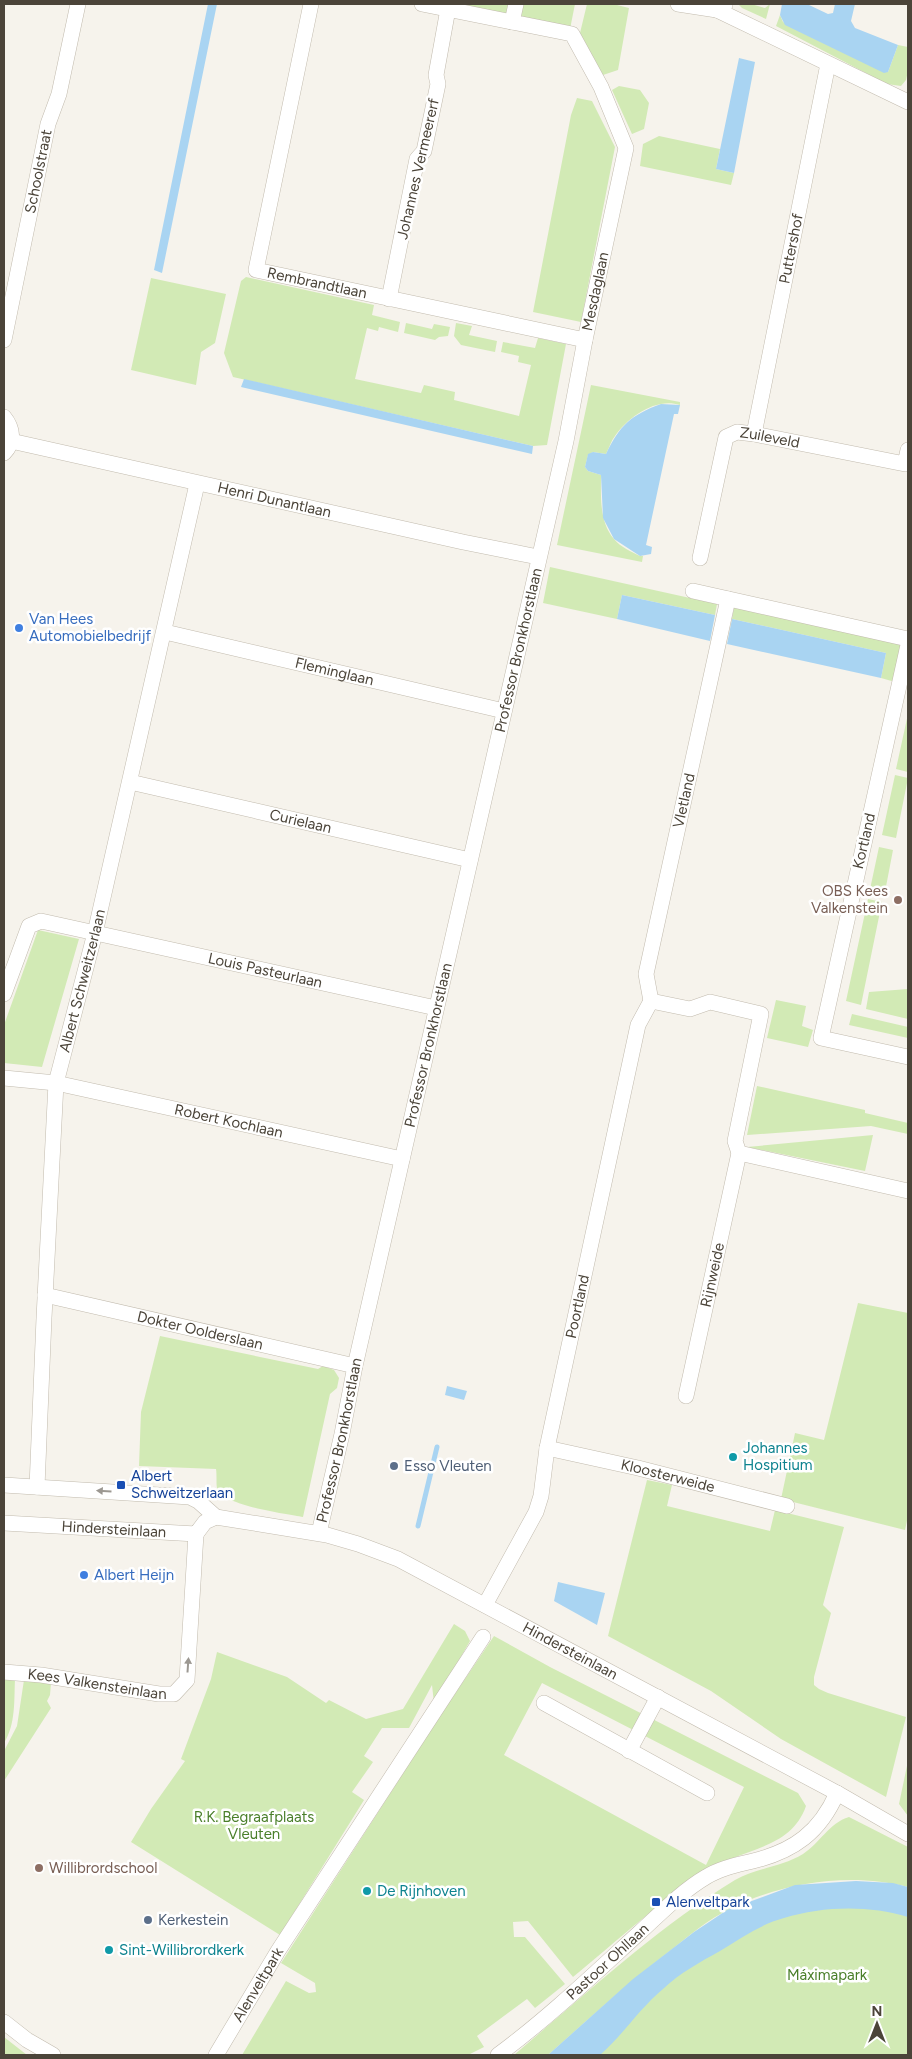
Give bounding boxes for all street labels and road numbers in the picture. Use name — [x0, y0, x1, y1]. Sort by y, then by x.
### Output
street label: Johannes Vermeererf — [393, 96, 443, 241]
street label: Schoolstraat — [21, 128, 56, 215]
street label: Puttershof — [775, 212, 807, 285]
street label: Mesdaglaan — [578, 250, 613, 333]
street label: Rembrandtlaan — [265, 264, 369, 302]
street label: Zuileveld — [739, 423, 801, 452]
street label: Henri Dunantlaan — [216, 478, 333, 521]
street label: Professor Bronkhorstlaan — [491, 566, 546, 734]
street label: Fleminglaan — [293, 654, 376, 689]
street label: Vletland — [669, 771, 699, 830]
street label: Curielaan — [268, 805, 333, 837]
street label: Kortland — [849, 811, 879, 871]
street label: Albert Schweitzerlaan — [55, 907, 109, 1054]
street label: Louis Pasteurlaan — [206, 949, 324, 992]
street label: Professor Bronkhorstlaan — [401, 961, 456, 1129]
street label: Robert Kochlaan — [173, 1100, 285, 1142]
street label: Rijnweide — [697, 1241, 728, 1309]
street label: Poortland — [562, 1273, 593, 1340]
street label: Dokter Oolderslaan — [135, 1307, 265, 1354]
street label: Professor Bronkhorstlaan — [313, 1356, 366, 1524]
street label: Kloosterweide — [619, 1456, 717, 1496]
street label: Hindersteinlaan — [61, 1517, 167, 1541]
street label: Hindersteinlaan — [520, 1618, 621, 1683]
street label: Kees Valkensteinlaan — [27, 1665, 167, 1703]
street label: Pastoor Ohllaan — [563, 1920, 652, 2004]
street label: Alenveltpark — [229, 1943, 288, 2025]

